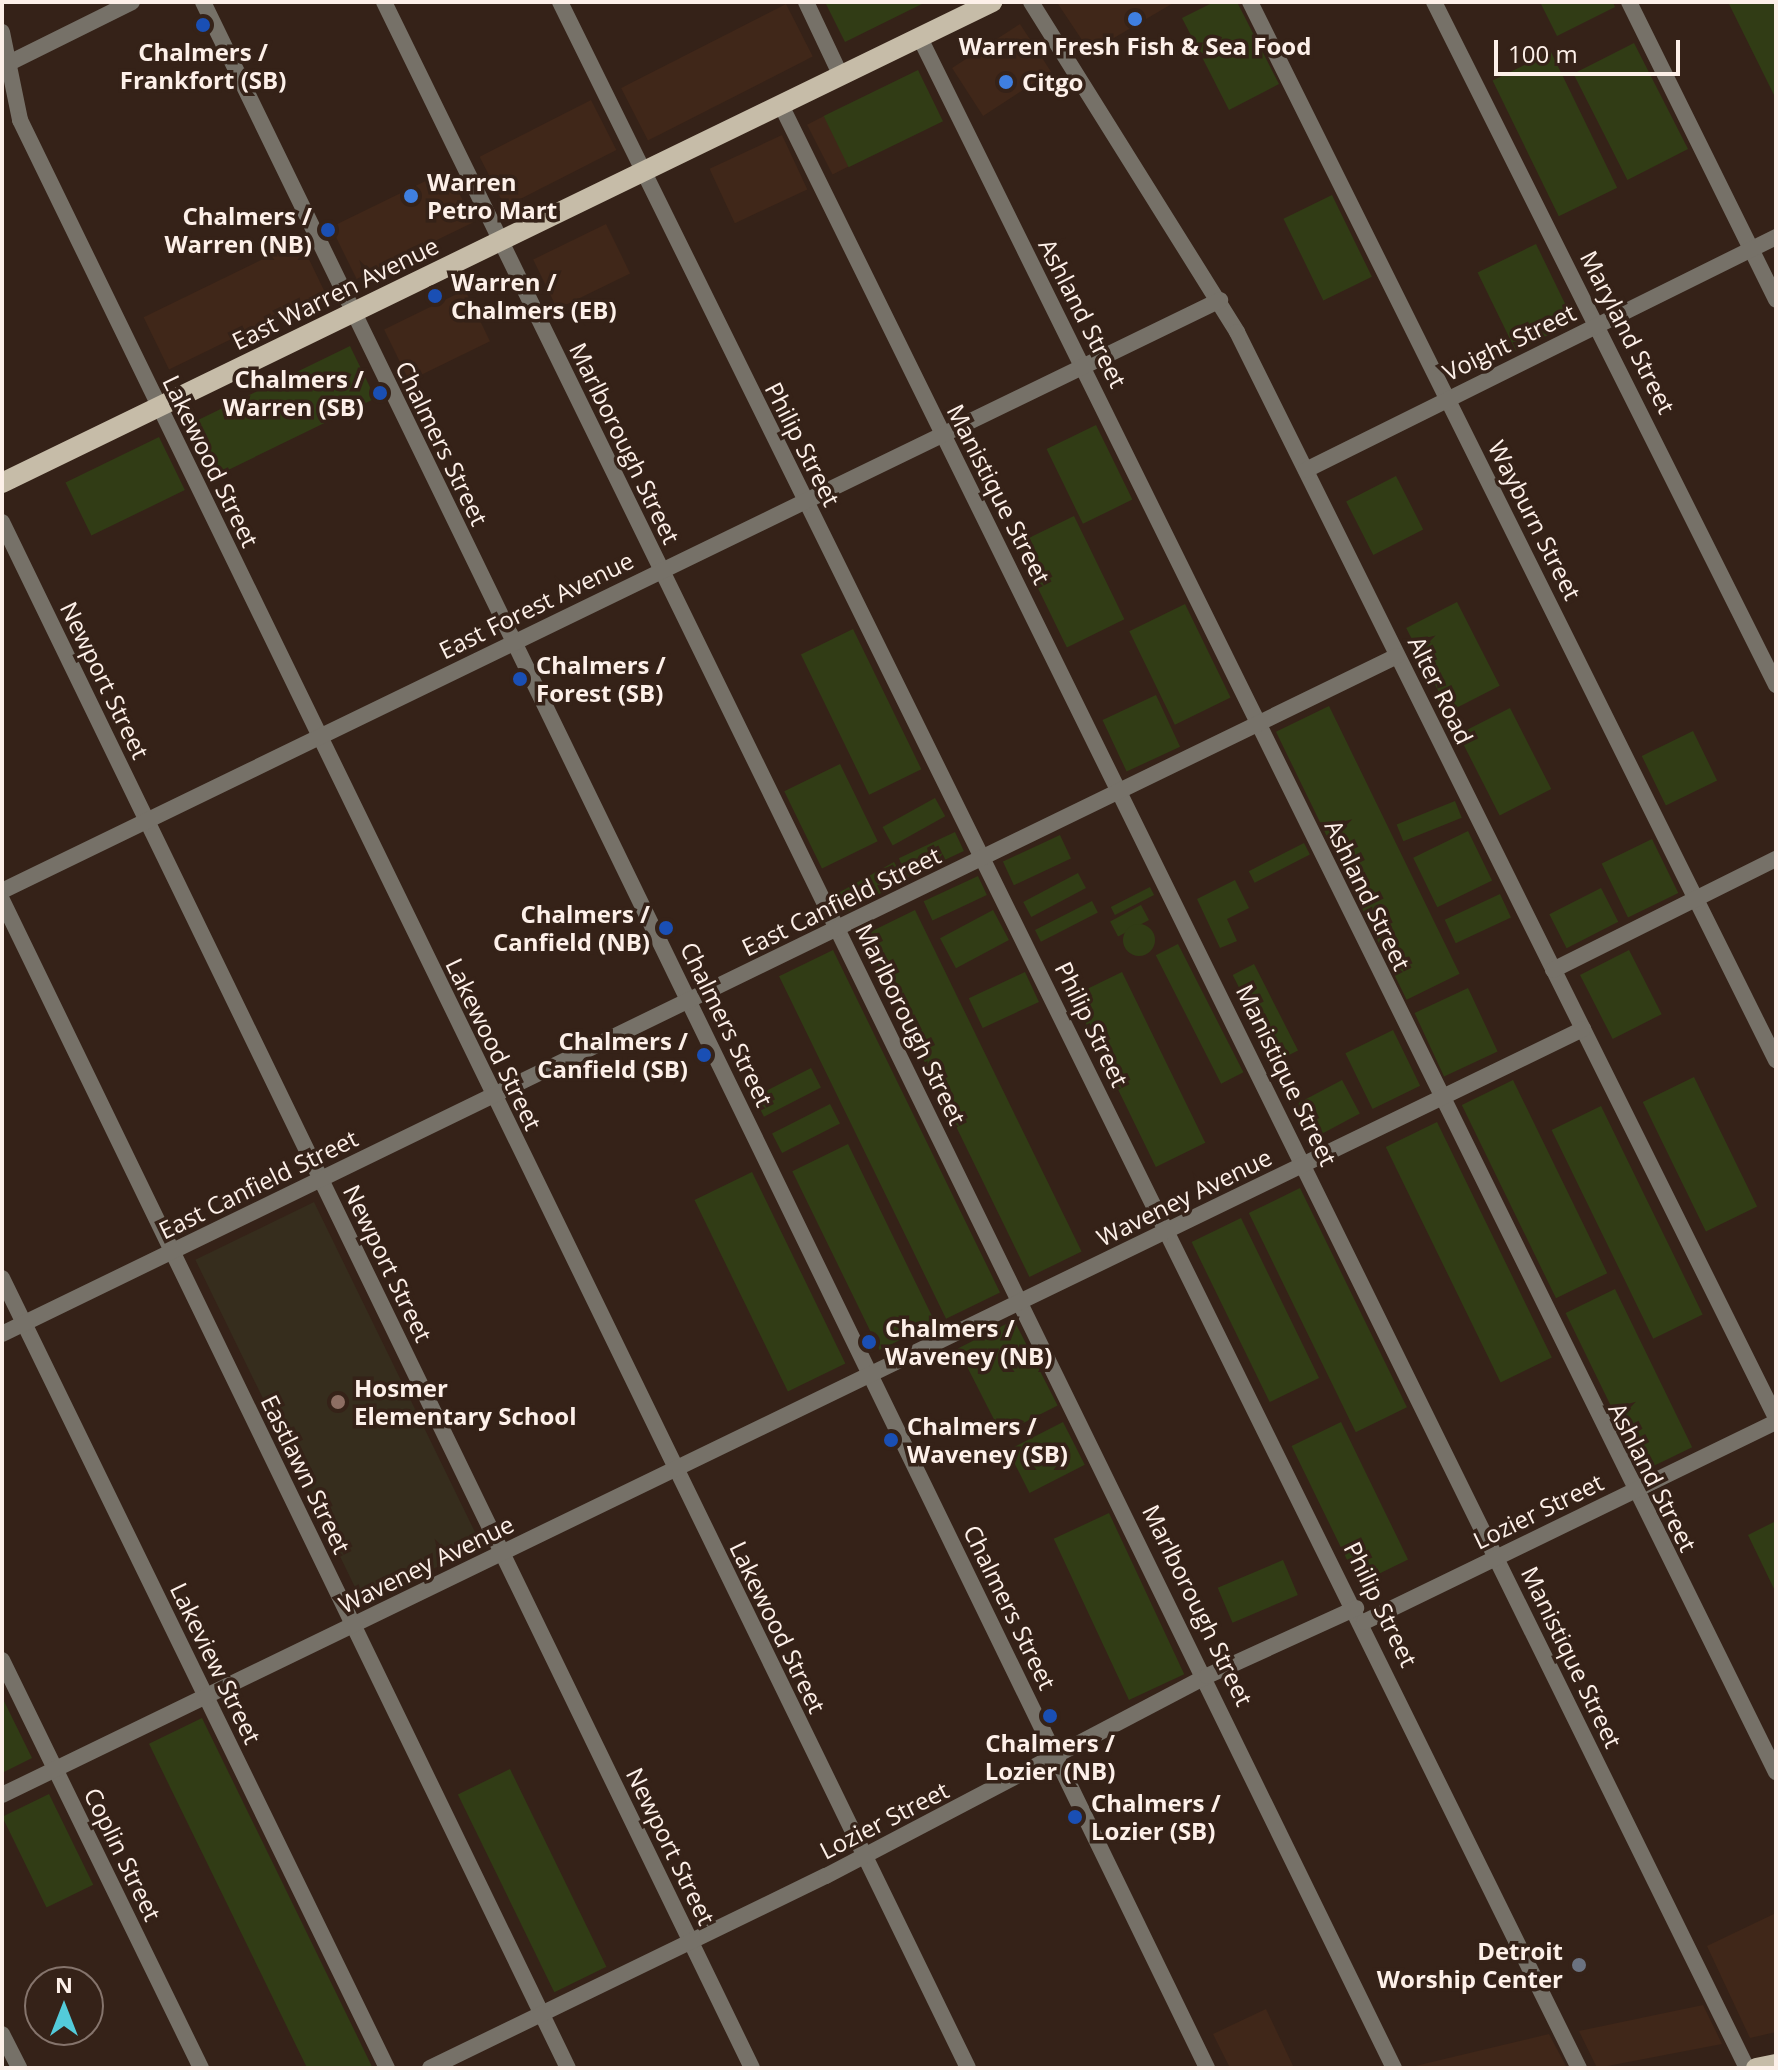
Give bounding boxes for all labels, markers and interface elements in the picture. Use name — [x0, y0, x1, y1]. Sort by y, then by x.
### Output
marker: Warren Fresh Fish & Sea Food — [1126, 10, 1144, 28]
marker: Chalmers / Frankfort (SB) — [194, 16, 212, 34]
scale bar — [1498, 24, 1684, 74]
place label: Warren Fresh Fish & Sea Food — [959, 32, 1311, 60]
text: 100 m — [1508, 37, 1578, 70]
place label: Chalmers / Frankfort (SB) — [120, 38, 286, 94]
place label: Citgo — [1022, 68, 1083, 96]
marker: Citgo — [997, 73, 1015, 91]
place label: Warren Petro Mart — [427, 168, 557, 224]
marker: Warren Petro Mart — [402, 187, 420, 205]
place label: Chalmers / Warren (NB) — [164, 202, 312, 258]
marker: Chalmers / Warren (NB) — [319, 221, 337, 239]
street label: East Warren Avenue — [227, 231, 443, 355]
street label: Ashland Street — [1033, 234, 1133, 392]
street label: Maryland Street — [1575, 246, 1681, 418]
place label: Warren / Chalmers (EB) — [451, 268, 617, 324]
marker: Warren / Chalmers (EB) — [426, 287, 444, 305]
street label: Voight Street — [1438, 297, 1580, 387]
street label: Marlborough Street — [564, 338, 686, 548]
street label: Chalmers Street — [390, 356, 494, 530]
place label: Chalmers / Warren (SB) — [223, 365, 364, 421]
street label: Lakewood Street — [157, 370, 265, 552]
street label: Philip Street — [759, 377, 847, 511]
marker: Chalmers / Warren (SB) — [371, 384, 389, 402]
street label: Manistique Street — [941, 399, 1057, 589]
street label: Wayburn Street — [1483, 436, 1587, 604]
street label: East Forest Avenue — [434, 545, 638, 665]
street label: Newport Street — [55, 597, 155, 763]
street label: Alter Road — [1403, 631, 1479, 749]
place label: Chalmers / Forest (SB) — [536, 651, 666, 707]
marker: Chalmers / Forest (SB) — [511, 670, 529, 688]
street label: Ashland Street — [1319, 815, 1417, 975]
street label: East Canfield Street — [737, 840, 945, 962]
place label: Chalmers / Canfield (NB) — [493, 900, 650, 956]
marker: Chalmers / Canfield (NB) — [657, 919, 675, 937]
street label: Marlborough Street — [850, 919, 972, 1129]
street label: Chalmers Street — [675, 937, 779, 1111]
street label: Lakewood Street — [440, 953, 548, 1135]
street label: Philip Street — [1049, 957, 1135, 1091]
street label: Manistique Street — [1231, 980, 1343, 1170]
place label: Chalmers / Canfield (SB) — [537, 1027, 688, 1083]
marker: Chalmers / Canfield (SB) — [695, 1046, 713, 1064]
street label: East Canfield Street — [154, 1123, 362, 1245]
street label: Waveney Avenue — [1092, 1142, 1276, 1252]
street label: Newport Street — [338, 1180, 438, 1346]
place label: Chalmers / Waveney (NB) — [885, 1314, 1052, 1370]
marker: Chalmers / Waveney (NB) — [860, 1333, 878, 1351]
place label: Hosmer Elementary School — [354, 1374, 577, 1430]
street label: Eastlawn Street — [255, 1390, 357, 1558]
marker: Hosmer Elementary School — [329, 1393, 347, 1411]
street label: Ashland Street — [1603, 1398, 1703, 1556]
place label: Chalmers / Waveney (SB) — [907, 1412, 1068, 1468]
marker: Chalmers / Waveney (SB) — [882, 1431, 900, 1449]
street label: Lozier Street — [1468, 1467, 1608, 1555]
street label: Marlborough Street — [1137, 1500, 1259, 1710]
street label: Waveney Avenue — [334, 1509, 518, 1619]
street label: Chalmers Street — [958, 1520, 1062, 1694]
street label: Lakewood Street — [724, 1536, 832, 1718]
street label: Philip Street — [1338, 1537, 1424, 1671]
street label: Manistique Street — [1516, 1562, 1628, 1752]
street label: Lakeview Street — [165, 1578, 267, 1748]
marker: Chalmers / Lozier (NB) — [1041, 1707, 1059, 1725]
place label: Chalmers / Lozier (NB) — [985, 1729, 1115, 1785]
street label: Newport Street — [621, 1763, 721, 1929]
street label: Lozier Street — [815, 1775, 953, 1865]
street label: Coplin Street — [78, 1783, 168, 1925]
place label: Chalmers / Lozier (SB) — [1091, 1789, 1221, 1845]
marker: Chalmers / Lozier (SB) — [1066, 1808, 1084, 1826]
place label: Detroit Worship Center — [1377, 1937, 1563, 1993]
marker: Detroit Worship Center — [1570, 1956, 1588, 1974]
north arrow — [24, 1966, 104, 2046]
text: N — [55, 1969, 73, 1999]

